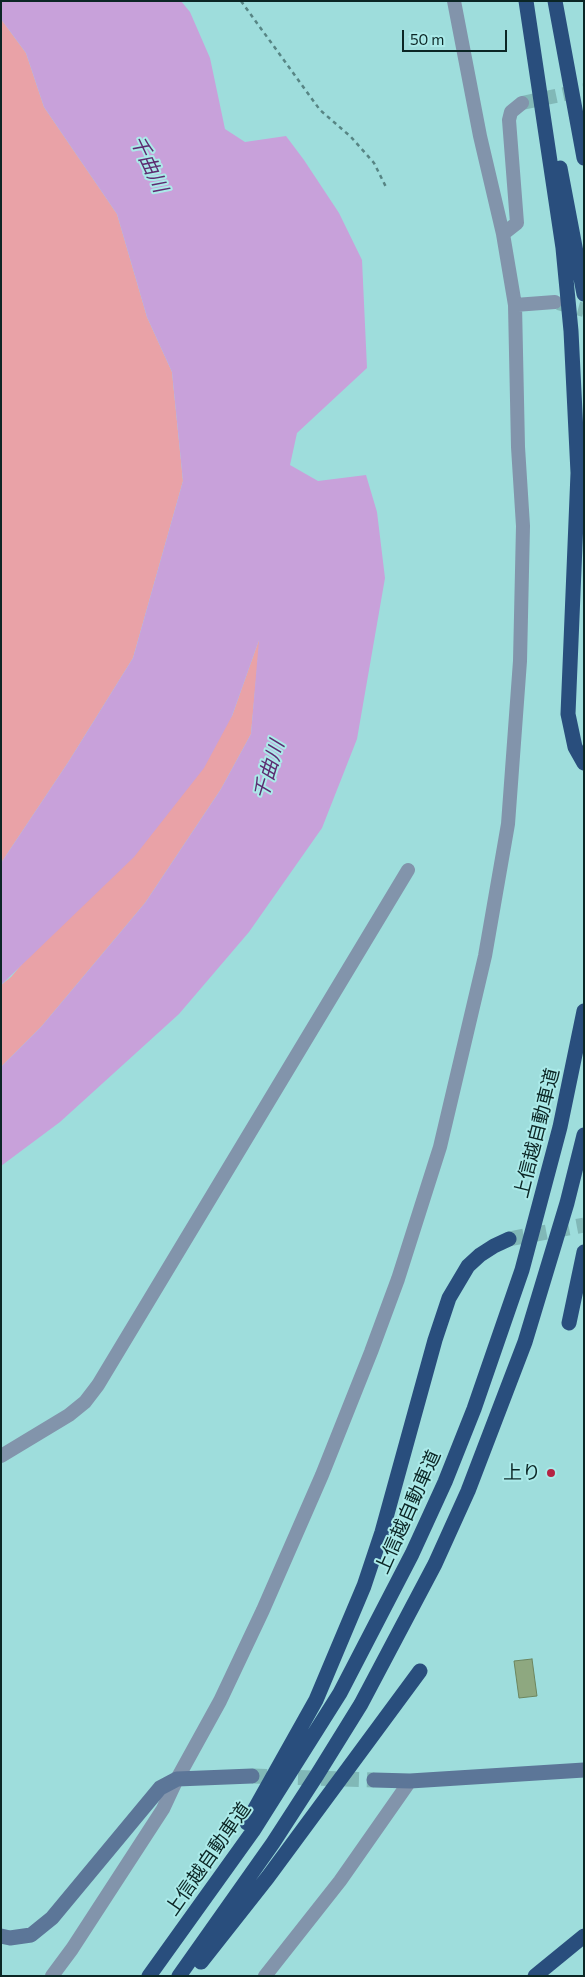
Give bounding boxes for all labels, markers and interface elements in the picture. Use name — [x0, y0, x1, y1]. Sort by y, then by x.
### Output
scale bar — [405, 20, 510, 52]
text: 50 m — [410, 30, 444, 48]
water label: 千曲川 — [125, 132, 173, 196]
water label: 千曲川 — [249, 738, 289, 802]
street label: 上信越自動車道 — [510, 1066, 564, 1200]
street label: 上信越自動車道 — [371, 1447, 445, 1577]
place label: 上り — [503, 1462, 541, 1484]
marker: 上り — [545, 1467, 557, 1479]
street label: 上信越自動車道 — [161, 1798, 255, 1920]

